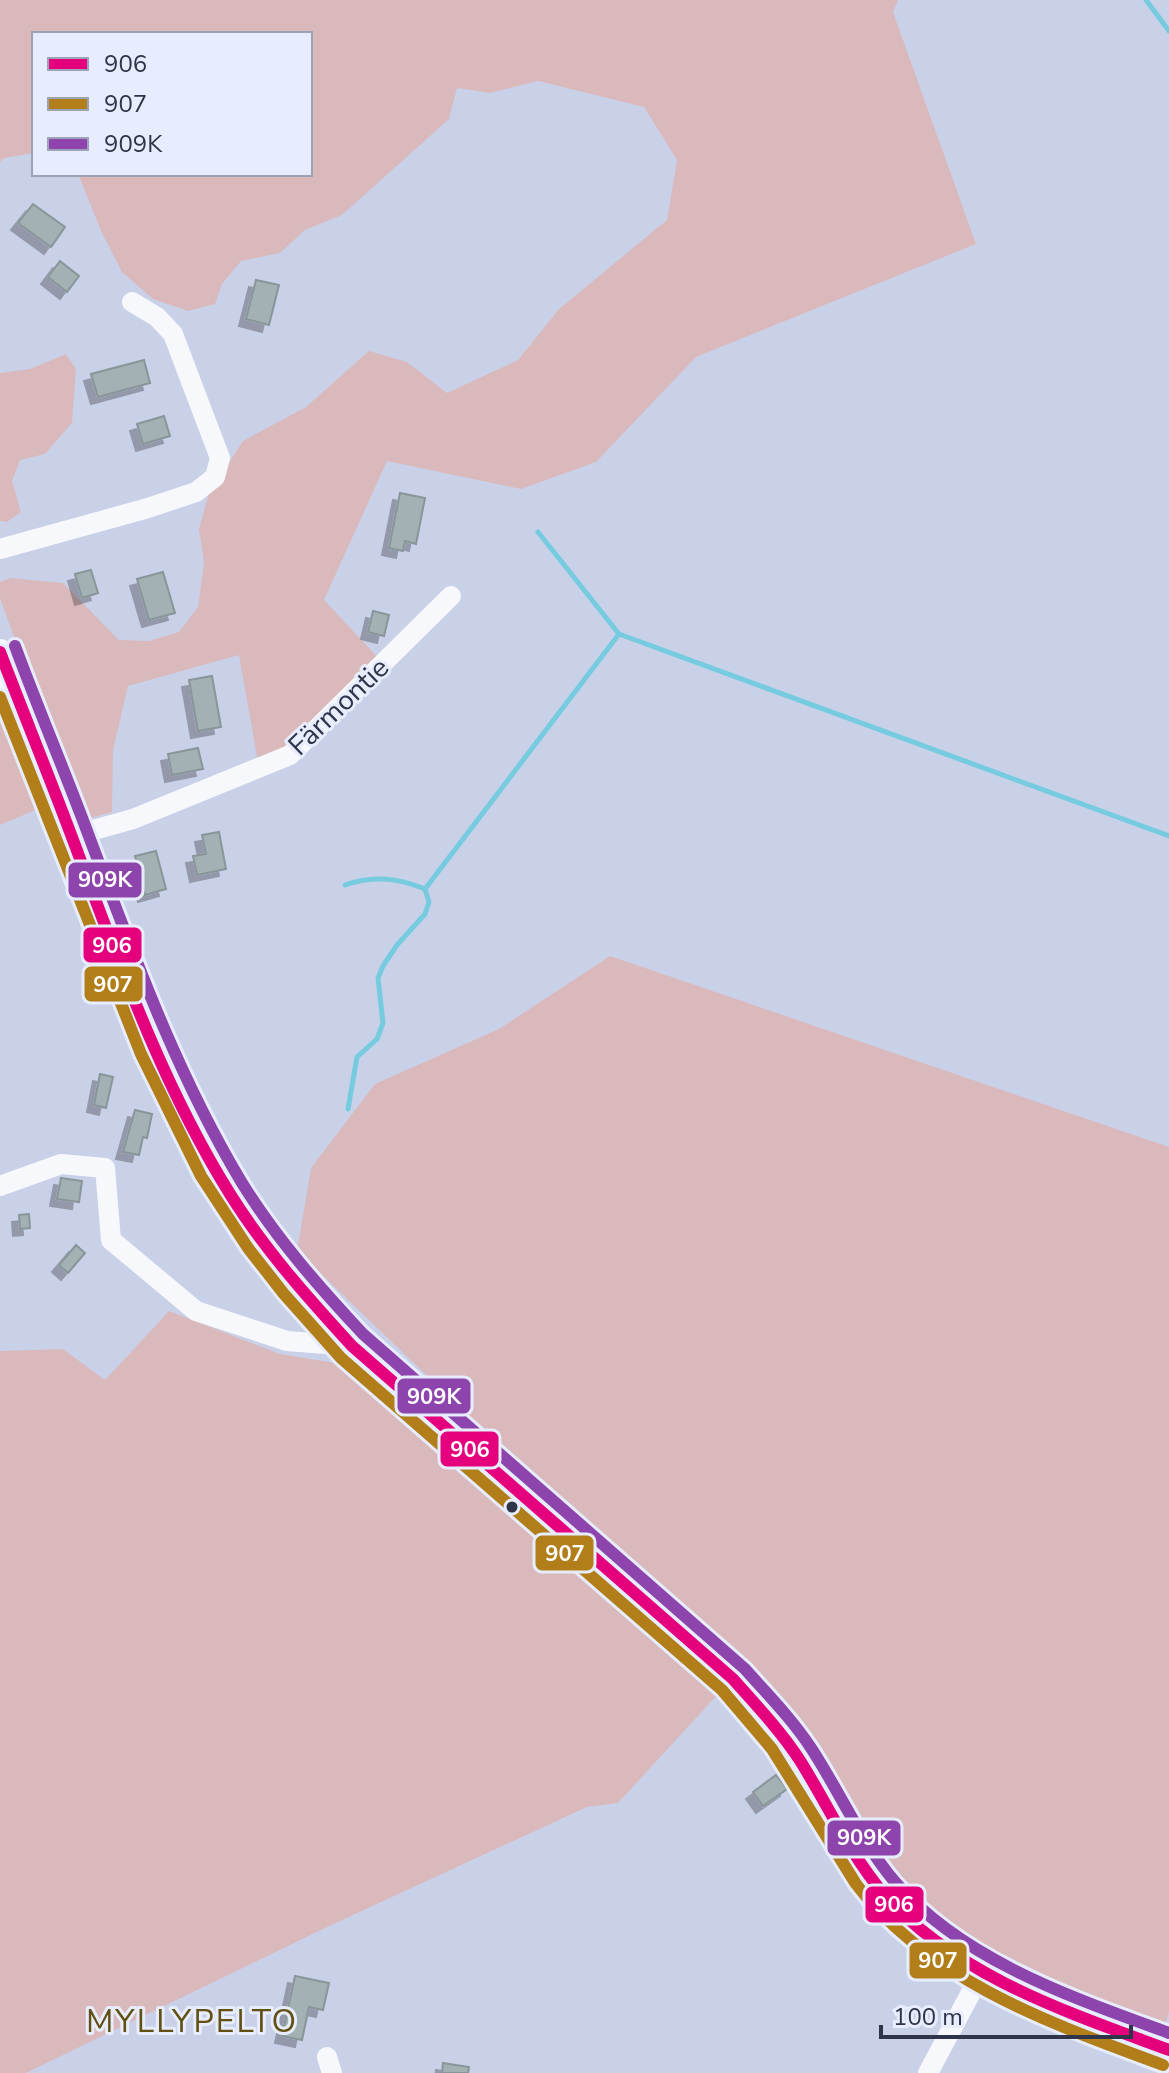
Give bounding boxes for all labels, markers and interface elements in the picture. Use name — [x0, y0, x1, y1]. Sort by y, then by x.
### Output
legend — [32, 32, 312, 176]
text: 906 — [104, 48, 147, 80]
text: 907 — [104, 88, 147, 120]
text: 909K — [104, 128, 163, 160]
street label: Färmontie — [280, 649, 397, 764]
line badge: 909K — [67, 861, 143, 899]
text: 909K — [78, 865, 133, 895]
line badge: 906 — [82, 926, 143, 964]
text: 906 — [92, 931, 132, 961]
line badge: 907 — [83, 965, 144, 1003]
text: 907 — [93, 970, 133, 1000]
line badge: 909K — [396, 1377, 472, 1415]
text: 909K — [407, 1382, 462, 1412]
line badge: 906 — [439, 1430, 500, 1468]
text: 906 — [450, 1435, 490, 1465]
unlabelled marker — [504, 1499, 520, 1515]
line badge: 907 — [534, 1534, 595, 1572]
text: 907 — [545, 1539, 585, 1569]
line badge: 909K — [826, 1819, 902, 1857]
text: 909K — [837, 1823, 892, 1853]
line badge: 906 — [864, 1885, 925, 1924]
text: 906 — [874, 1890, 914, 1920]
line badge: 907 — [908, 1941, 968, 1980]
text: 907 — [918, 1946, 958, 1976]
scale bar — [881, 1989, 1131, 2039]
district label: MYLLYPELTO — [86, 2000, 298, 2043]
text: 100 m — [893, 2001, 963, 2033]

